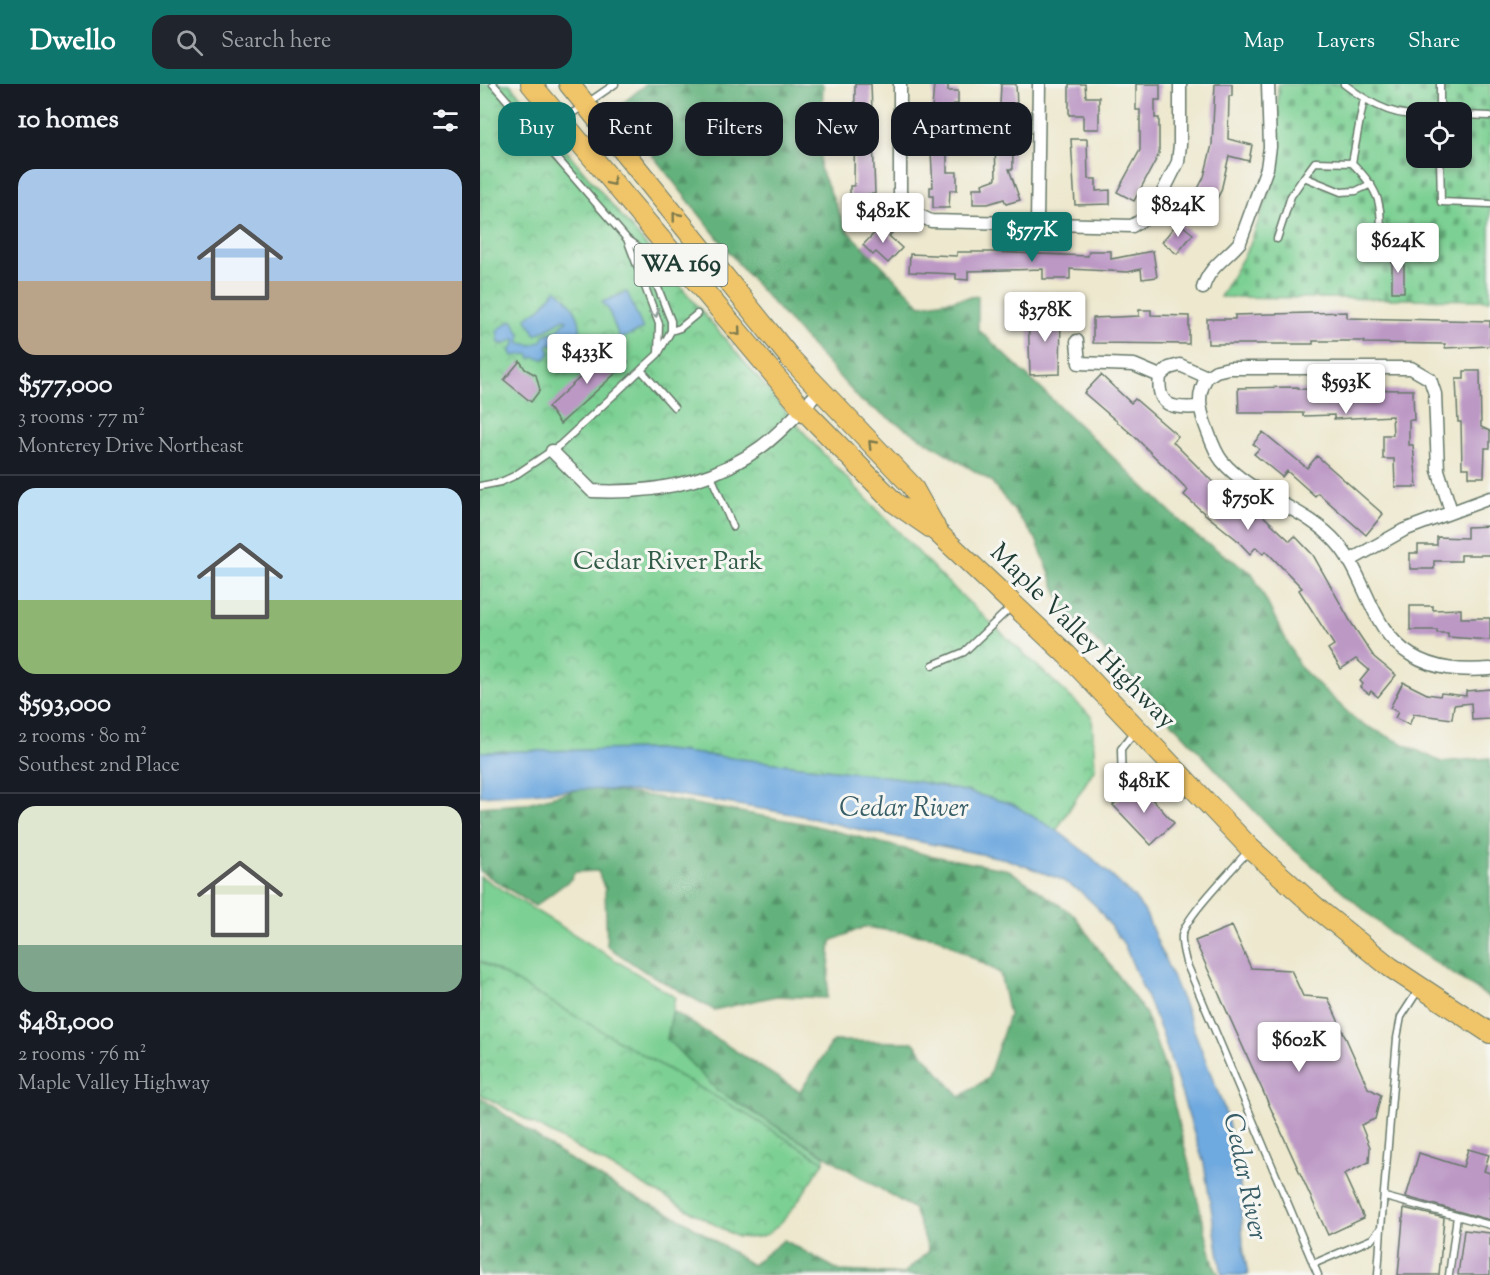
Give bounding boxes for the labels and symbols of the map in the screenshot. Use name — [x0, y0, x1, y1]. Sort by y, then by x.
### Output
one-way arrow — [605, 175, 616, 186]
pin: $824K — [1136, 187, 1220, 238]
pin: $482K — [841, 193, 925, 244]
one-way arrow — [672, 212, 683, 223]
pin: $577K — [990, 212, 1074, 263]
pin: $624K — [1356, 223, 1440, 274]
road number: WA 169 — [634, 244, 728, 286]
pin: $378K — [1003, 292, 1087, 343]
one-way arrow — [647, 307, 660, 318]
one-way arrow — [730, 325, 741, 336]
pin: $433K — [545, 334, 629, 385]
pin: $593K — [1304, 364, 1388, 415]
one-way arrow — [868, 440, 879, 450]
pin: $750K — [1206, 480, 1290, 531]
street label: Maple Valley Highway — [981, 536, 1183, 738]
park label: Cedar River Park — [573, 544, 763, 581]
pin: $481K — [1102, 763, 1186, 814]
water label: Cedar River — [839, 790, 969, 829]
pin: $602K — [1257, 1022, 1341, 1073]
water label: Cedar River — [1211, 1110, 1277, 1245]

